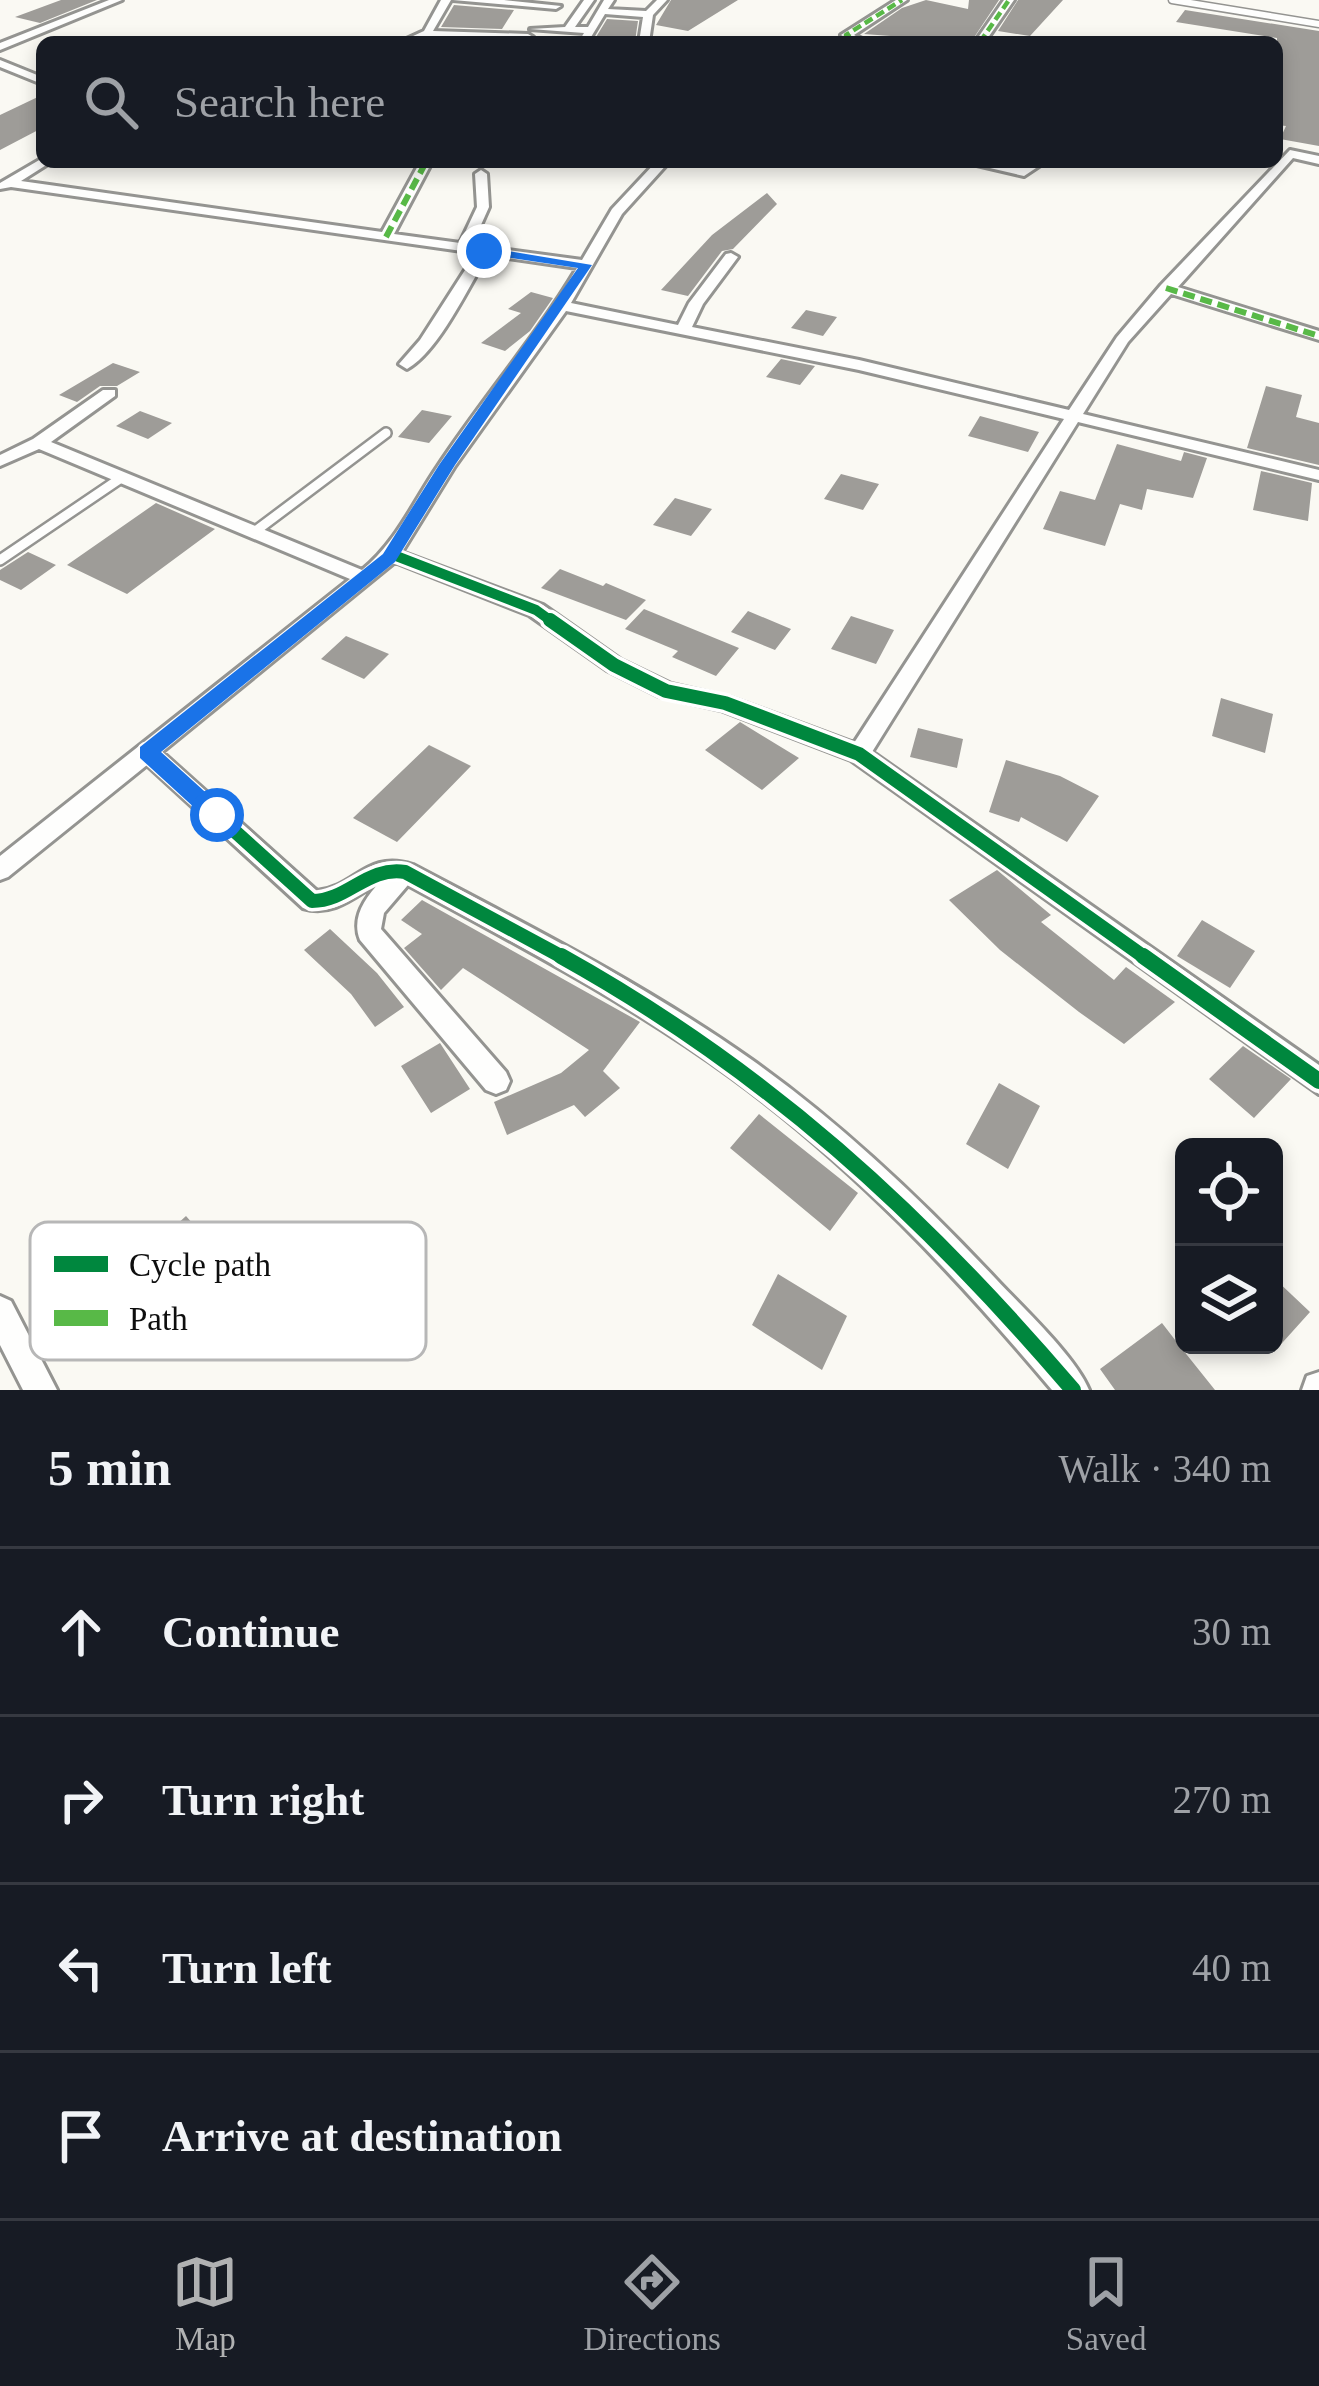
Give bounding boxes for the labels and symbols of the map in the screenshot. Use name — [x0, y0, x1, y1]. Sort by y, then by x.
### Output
route end — [457, 224, 511, 278]
route start — [190, 788, 244, 842]
legend — [30, 1222, 426, 1360]
text: Cycle path — [129, 1247, 272, 1283]
text: Path — [129, 1301, 188, 1337]

